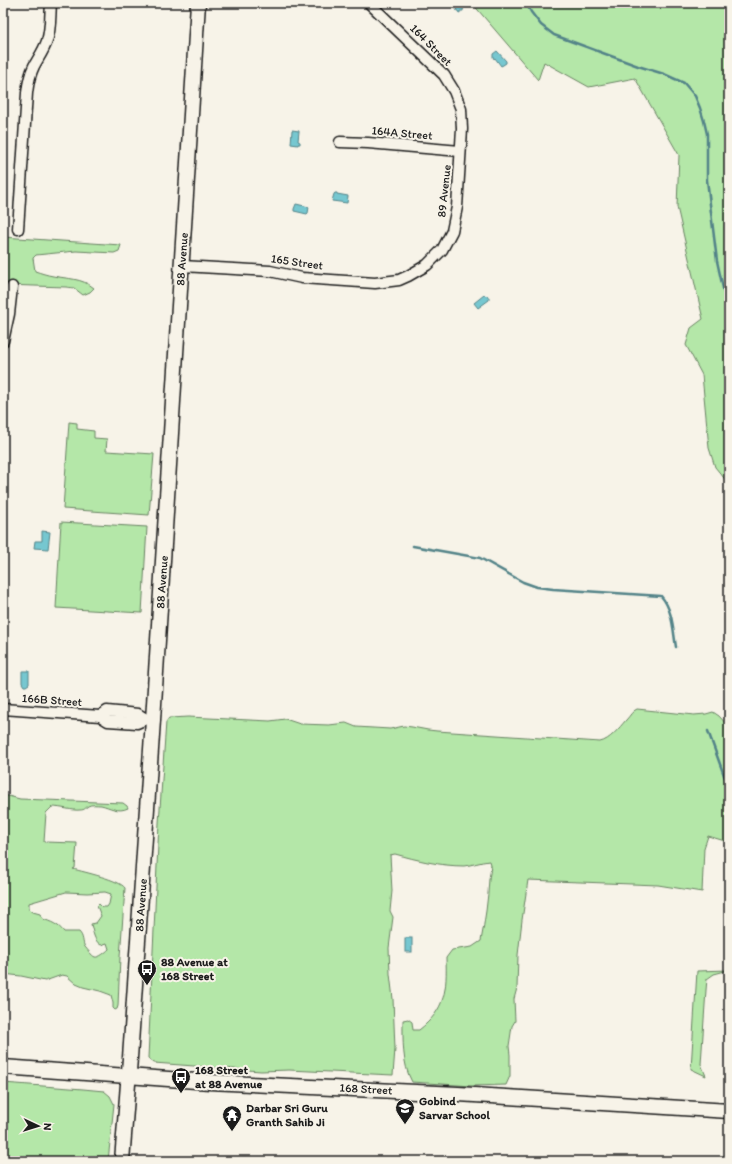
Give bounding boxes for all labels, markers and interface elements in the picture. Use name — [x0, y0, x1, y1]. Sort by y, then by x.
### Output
street label: 164 Street — [407, 21, 455, 69]
street label: 164A Street — [371, 123, 434, 143]
street label: 89 Avenue — [434, 164, 454, 218]
street label: 88 Avenue — [173, 232, 191, 286]
street label: 165 Street — [270, 251, 325, 273]
street label: 88 Avenue — [153, 555, 171, 609]
street label: 166B Street — [21, 691, 83, 709]
street label: 88 Avenue — [132, 878, 150, 932]
place label: 88 Avenue at 168 Street — [161, 955, 228, 983]
bus stop icon: 88 Avenue at 168 Street — [136, 958, 158, 986]
place label: 168 Street at 88 Avenue — [195, 1063, 263, 1091]
bus stop icon: 168 Street at 88 Avenue — [170, 1066, 192, 1094]
street label: 168 Street — [339, 1081, 393, 1097]
place label: Gobind Sarvar School — [419, 1094, 490, 1122]
school or university icon: Gobind Sarvar School — [394, 1097, 416, 1125]
place label: Darbar Sri Guru Granth Sahib Ji — [246, 1101, 328, 1129]
temple icon: Darbar Sri Guru Granth Sahib Ji — [221, 1104, 243, 1132]
north arrow — [18, 1106, 58, 1146]
text: N — [41, 1122, 54, 1131]

